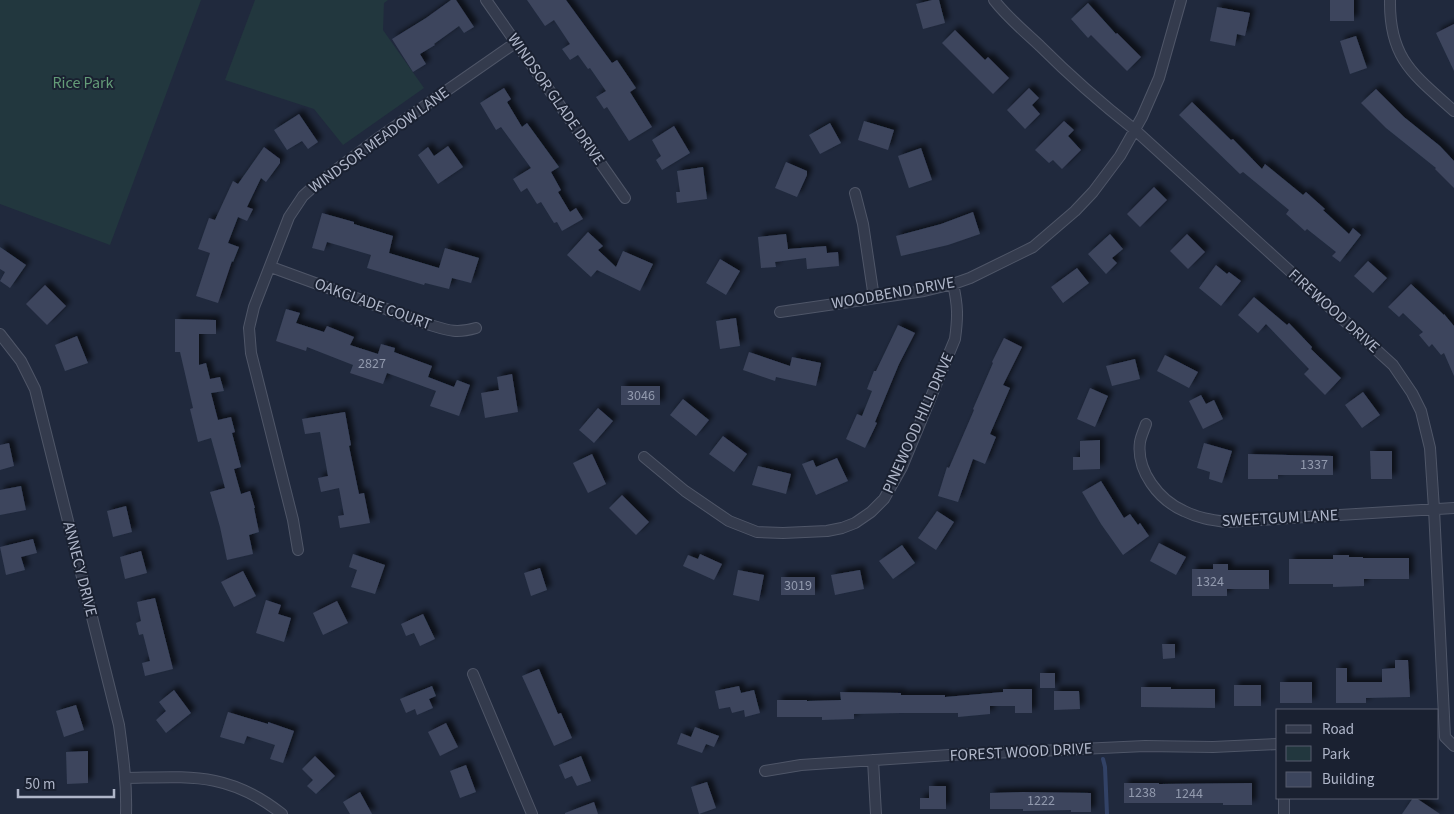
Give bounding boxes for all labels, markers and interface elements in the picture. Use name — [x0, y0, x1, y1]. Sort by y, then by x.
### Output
street label: WINDSOR GLADE DRIVE — [502, 29, 610, 169]
park label: Rice Park — [52, 72, 114, 94]
street label: WINDSOR MEADOW LANE — [304, 82, 454, 198]
street label: FIREWOOD DRIVE — [1283, 264, 1385, 358]
street label: WOODBEND DRIVE — [830, 271, 956, 315]
street label: OAKGLADE COURT — [311, 273, 435, 336]
street label: PINEWOOD HILL DRIVE — [877, 349, 959, 497]
house number: 2827 — [358, 354, 386, 374]
house number: 3046 — [627, 386, 655, 406]
house number: 1337 — [1300, 455, 1328, 475]
street label: SWEETGUM LANE — [1221, 504, 1339, 532]
street label: ANNECY DRIVE — [58, 519, 102, 619]
house number: 1324 — [1196, 572, 1224, 592]
house number: 3019 — [784, 576, 812, 596]
legend — [1276, 709, 1439, 799]
text: Road — [1322, 719, 1354, 740]
street label: FOREST WOOD DRIVE — [949, 737, 1093, 767]
text: Park — [1322, 744, 1351, 765]
scale bar — [18, 766, 114, 798]
text: Building — [1322, 769, 1375, 790]
text: 50 m — [25, 774, 55, 795]
house number: 1238 — [1128, 783, 1156, 803]
house number: 1244 — [1175, 784, 1203, 804]
house number: 1222 — [1027, 791, 1055, 811]

